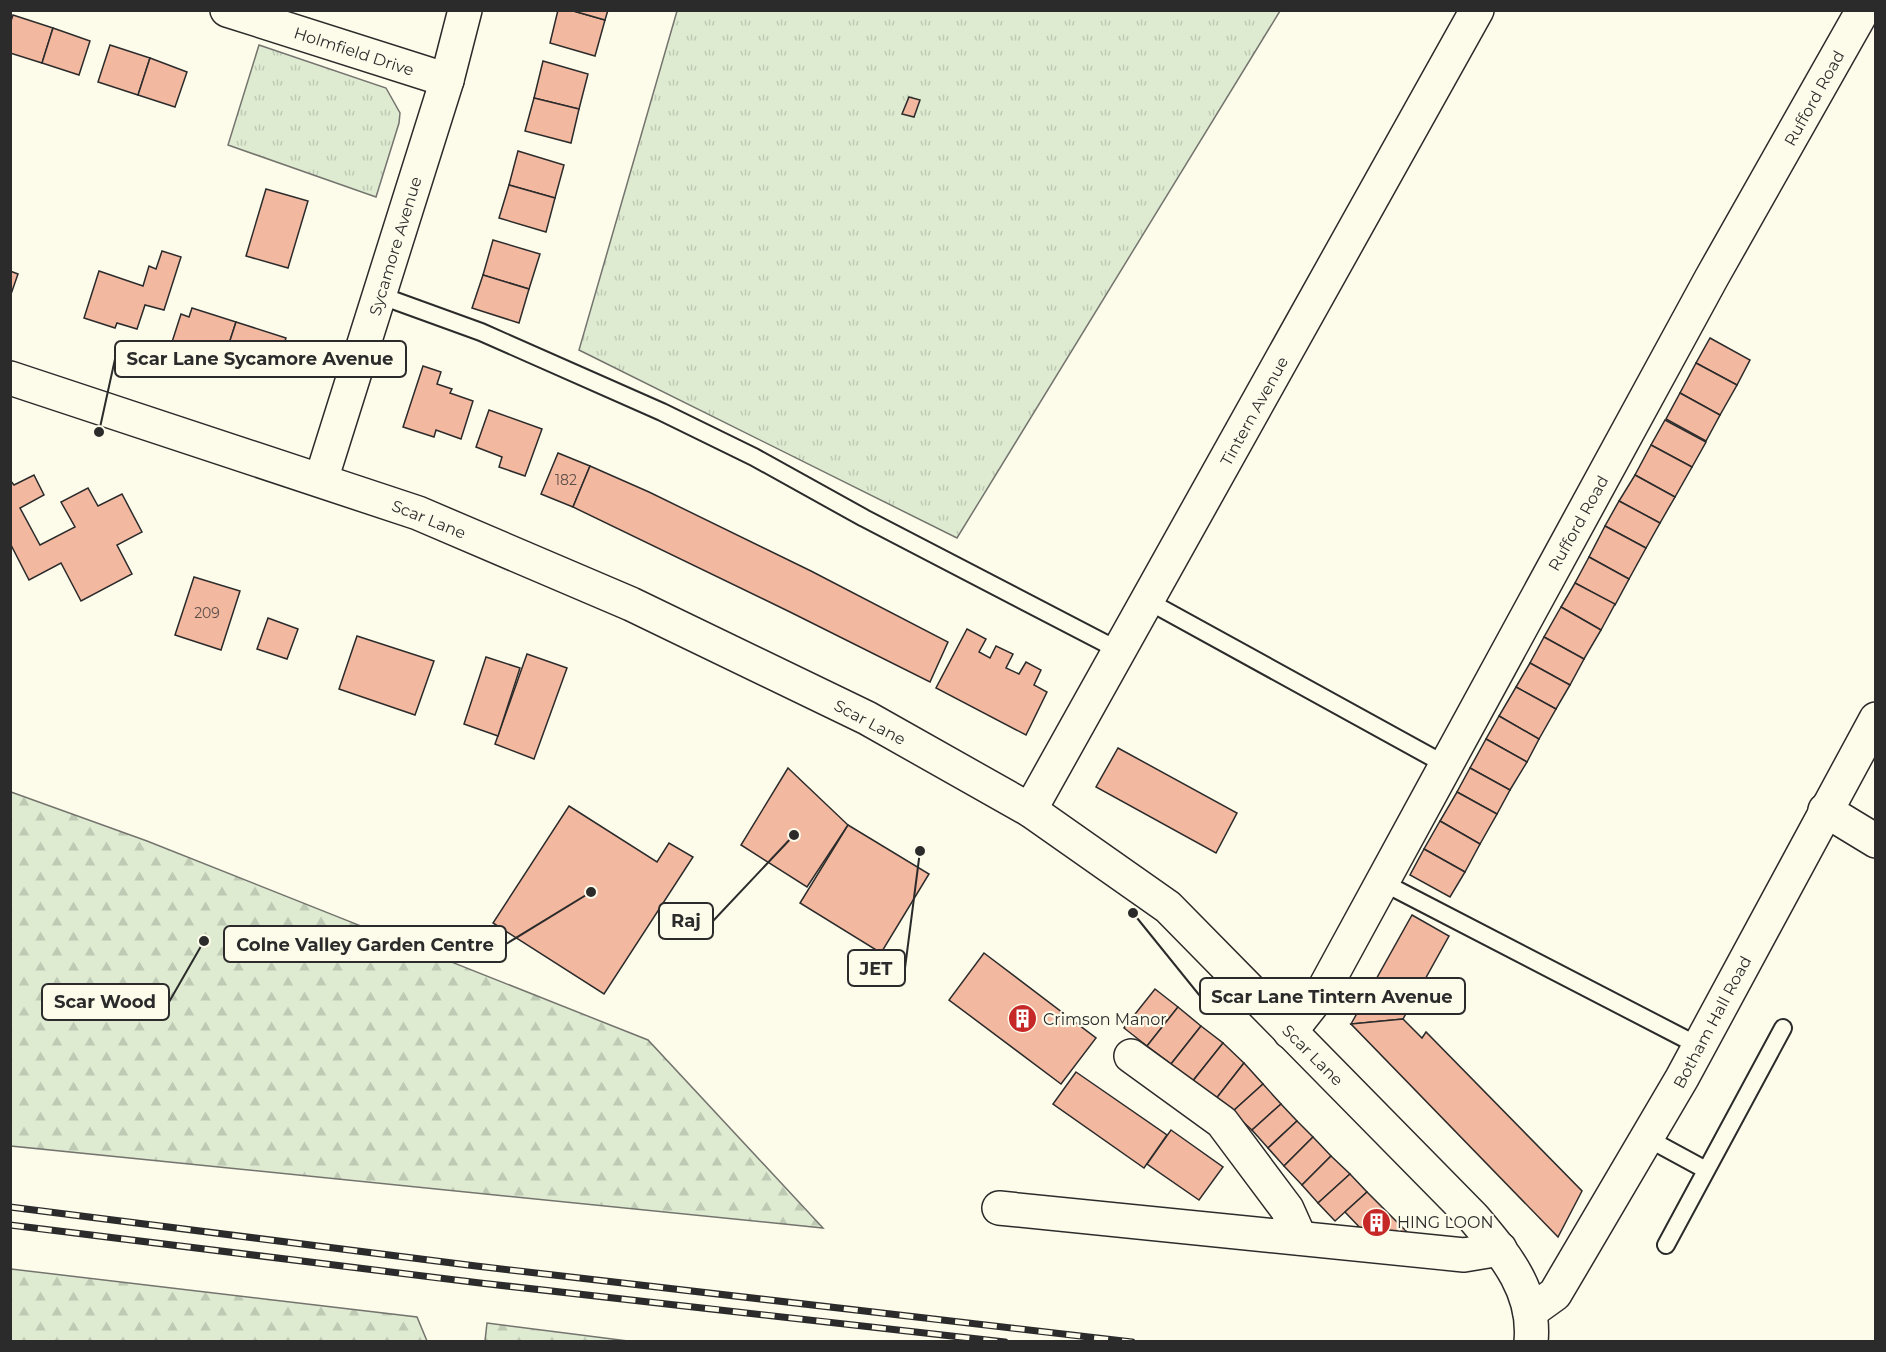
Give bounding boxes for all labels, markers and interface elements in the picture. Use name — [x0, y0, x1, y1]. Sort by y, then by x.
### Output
street label: Holmfield Drive — [291, 23, 416, 80]
street label: Rufford Road — [1780, 47, 1848, 149]
street label: Sycamore Avenue — [365, 174, 426, 318]
callout: Scar Lane Sycamore Avenue — [115, 341, 406, 377]
text: Scar Lane Sycamore Avenue — [127, 348, 393, 370]
street label: Tintern Avenue — [1217, 353, 1292, 469]
house number: 182 — [555, 471, 577, 489]
street label: Rufford Road — [1544, 472, 1612, 574]
street label: Scar Lane — [389, 496, 469, 543]
house number: 209 — [194, 604, 220, 622]
street label: Scar Lane — [831, 696, 909, 749]
callout: Raj — [659, 903, 713, 939]
text: Raj — [671, 910, 701, 932]
callout: Colne Valley Garden Centre — [224, 926, 506, 962]
text: Colne Valley Garden Centre — [236, 934, 494, 956]
callout: JET — [848, 950, 905, 986]
street label: Botham Hall Road — [1670, 953, 1755, 1092]
text: JET — [859, 958, 893, 980]
callout: Scar Lane Tintern Avenue — [1200, 978, 1465, 1014]
callout: Scar Wood — [42, 984, 169, 1020]
text: Scar Lane Tintern Avenue — [1211, 986, 1453, 1008]
text: Scar Wood — [54, 991, 156, 1013]
building icon: Crimson Manor — [1006, 1003, 1038, 1035]
place label: Crimson Manor — [1043, 1010, 1167, 1029]
street label: Scar Lane — [1278, 1021, 1347, 1090]
building icon: HING LOON — [1360, 1206, 1392, 1238]
place label: HING LOON — [1397, 1213, 1493, 1232]

